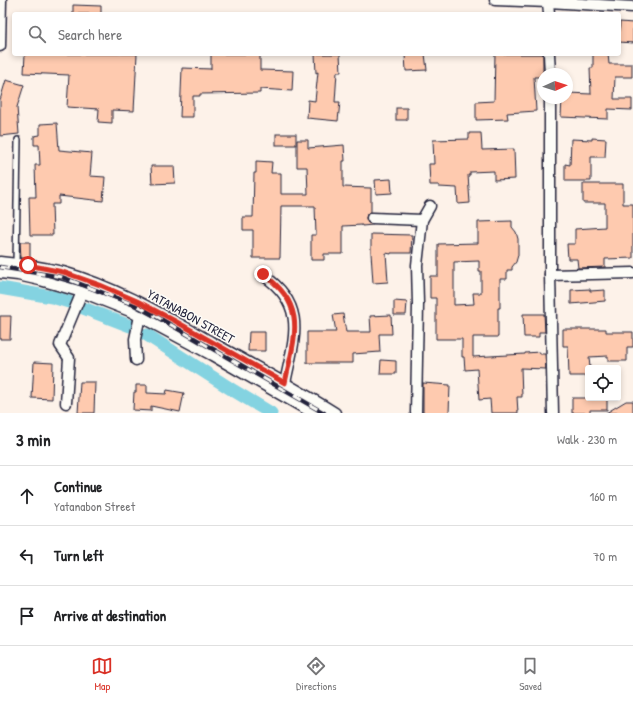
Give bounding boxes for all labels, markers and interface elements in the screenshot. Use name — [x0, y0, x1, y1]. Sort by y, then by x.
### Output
search box — [12, 12, 621, 56]
icon: search — [26, 23, 48, 45]
text: Search here — [58, 24, 122, 45]
north arrow — [537, 68, 573, 104]
route start — [19, 256, 37, 274]
route end — [254, 265, 272, 283]
street label: YATANABON STREET — [144, 285, 239, 348]
map controls — [585, 365, 621, 401]
button: locate — [585, 365, 621, 401]
text: 3 min — [16, 428, 51, 451]
text: Walk · 230 m — [557, 430, 617, 448]
text: Continue — [54, 476, 102, 497]
icon: ahead — [16, 485, 38, 507]
text: 160 m — [589, 487, 617, 505]
text: Yatanabon Street — [54, 497, 135, 515]
icon: left — [16, 545, 38, 567]
text: Turn left — [54, 545, 104, 566]
text: 70 m — [593, 547, 617, 565]
icon: arrive — [16, 605, 38, 627]
text: Arrive at destination — [54, 605, 166, 626]
tab: Map — [91, 655, 113, 693]
tab: Directions — [296, 655, 337, 693]
tab: Saved — [519, 655, 542, 693]

